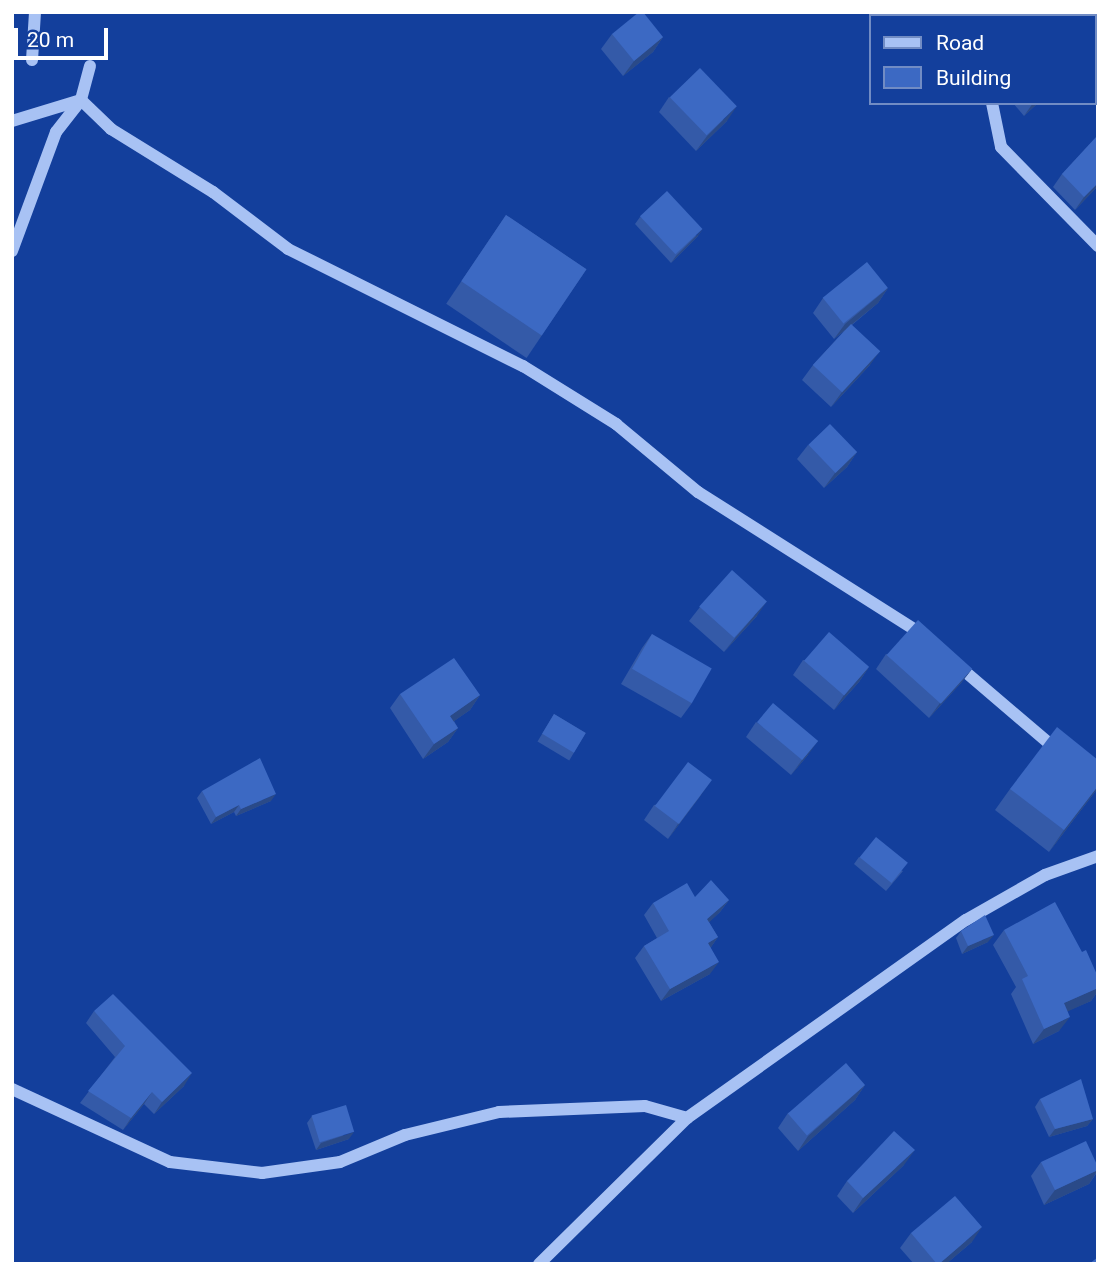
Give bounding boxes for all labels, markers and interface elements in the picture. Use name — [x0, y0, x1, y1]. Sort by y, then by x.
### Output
scale bar — [18, 14, 112, 58]
legend — [869, 14, 1096, 105]
text: 20 m — [27, 28, 74, 52]
text: Road — [936, 31, 984, 55]
text: Building — [936, 66, 1011, 90]

